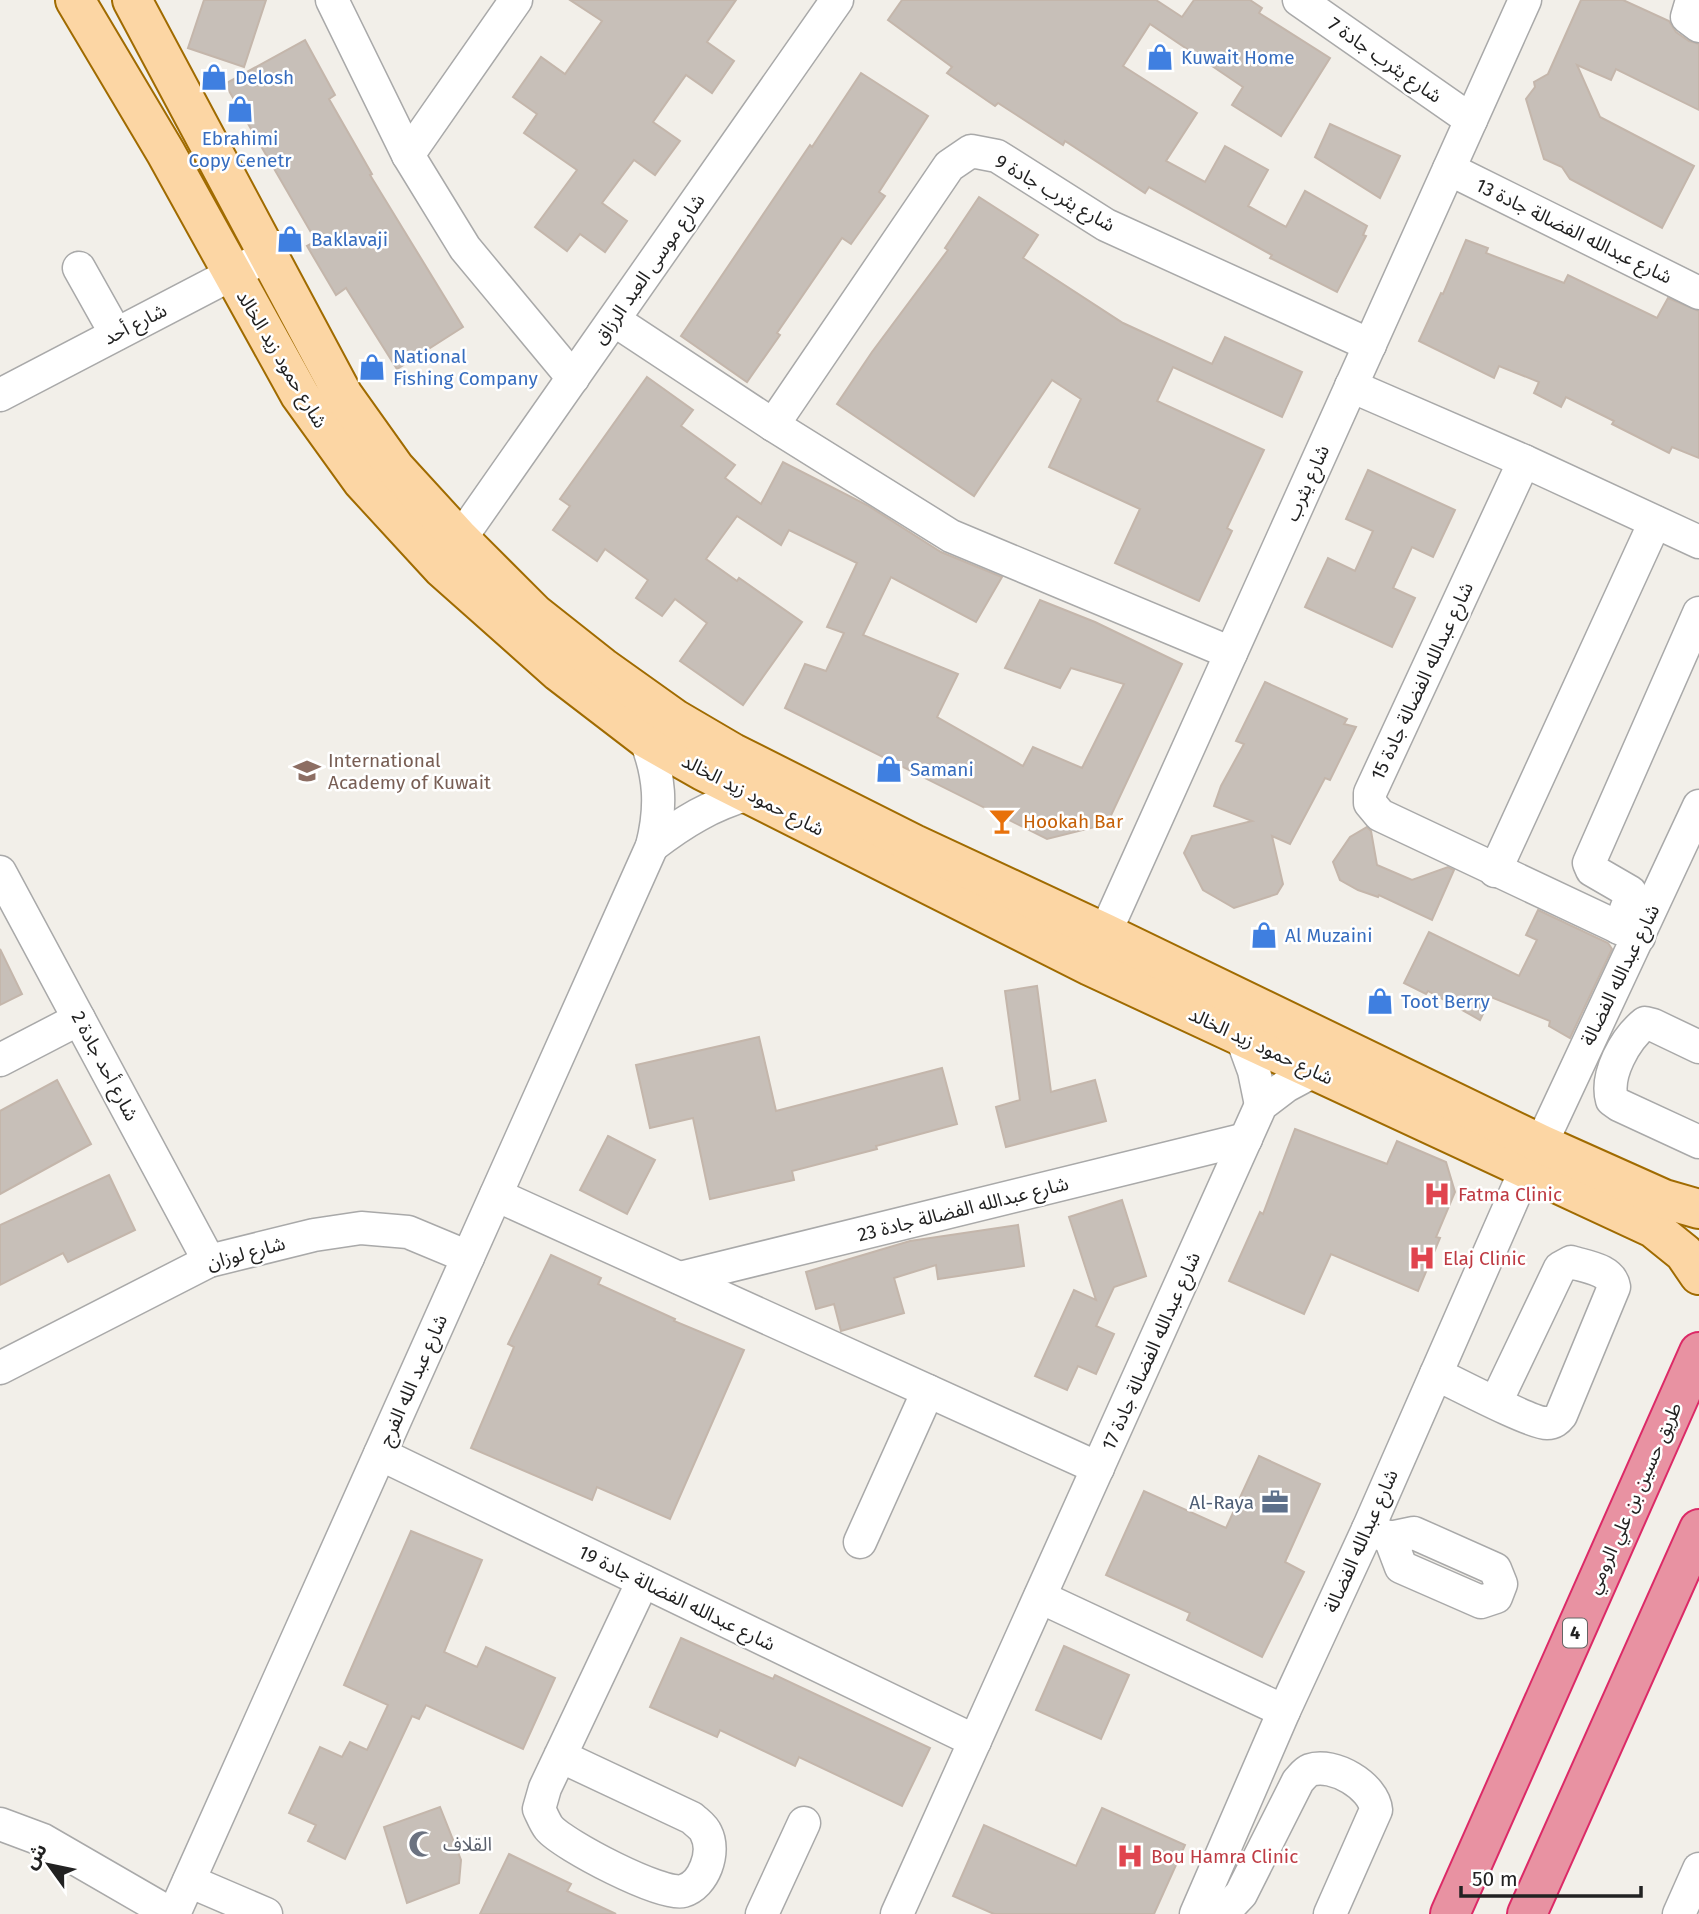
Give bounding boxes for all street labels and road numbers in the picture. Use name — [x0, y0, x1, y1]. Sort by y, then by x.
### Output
street label: شارع يثرب جادة 7 — [1323, 12, 1446, 109]
street label: شارع يثرب جادة 9 — [990, 149, 1119, 238]
street label: شارع عبدالله الفضالة جادة 13 — [1471, 173, 1676, 290]
street label: شارع موسى العبد الرزاق — [588, 189, 711, 350]
street label: شارع حمود زيد الخالد — [230, 286, 332, 433]
street label: شارع أحد — [100, 298, 171, 351]
street label: شارع يثرب — [1280, 441, 1336, 526]
street label: شارع عبدالله الفضالة جادة 15 — [1366, 578, 1480, 784]
street label: شارع حمود زيد الخالد — [677, 749, 828, 843]
street label: شارع عبدالله الفضالة — [1576, 901, 1666, 1050]
street label: شارع حمود زيد الخالد — [1184, 1002, 1337, 1091]
street label: شارع أحد جادة 2 — [65, 1007, 144, 1126]
street label: شارع عبدالله الفضالة جادة 23 — [855, 1172, 1071, 1248]
street label: شارع لوزان — [204, 1232, 288, 1276]
street label: شارع عبدالله الفضالة جادة 17 — [1097, 1248, 1207, 1454]
street label: شارع عبد الله الفرج — [374, 1311, 454, 1450]
street label: طريق حسين بن علي الرومي — [1581, 1399, 1690, 1599]
street label: شارع عبدالله الفضالة — [1319, 1466, 1405, 1617]
street label: شارع عبدالله الفضالة جادة 19 — [574, 1540, 779, 1657]
road number: 4 — [1563, 1618, 1587, 1648]

